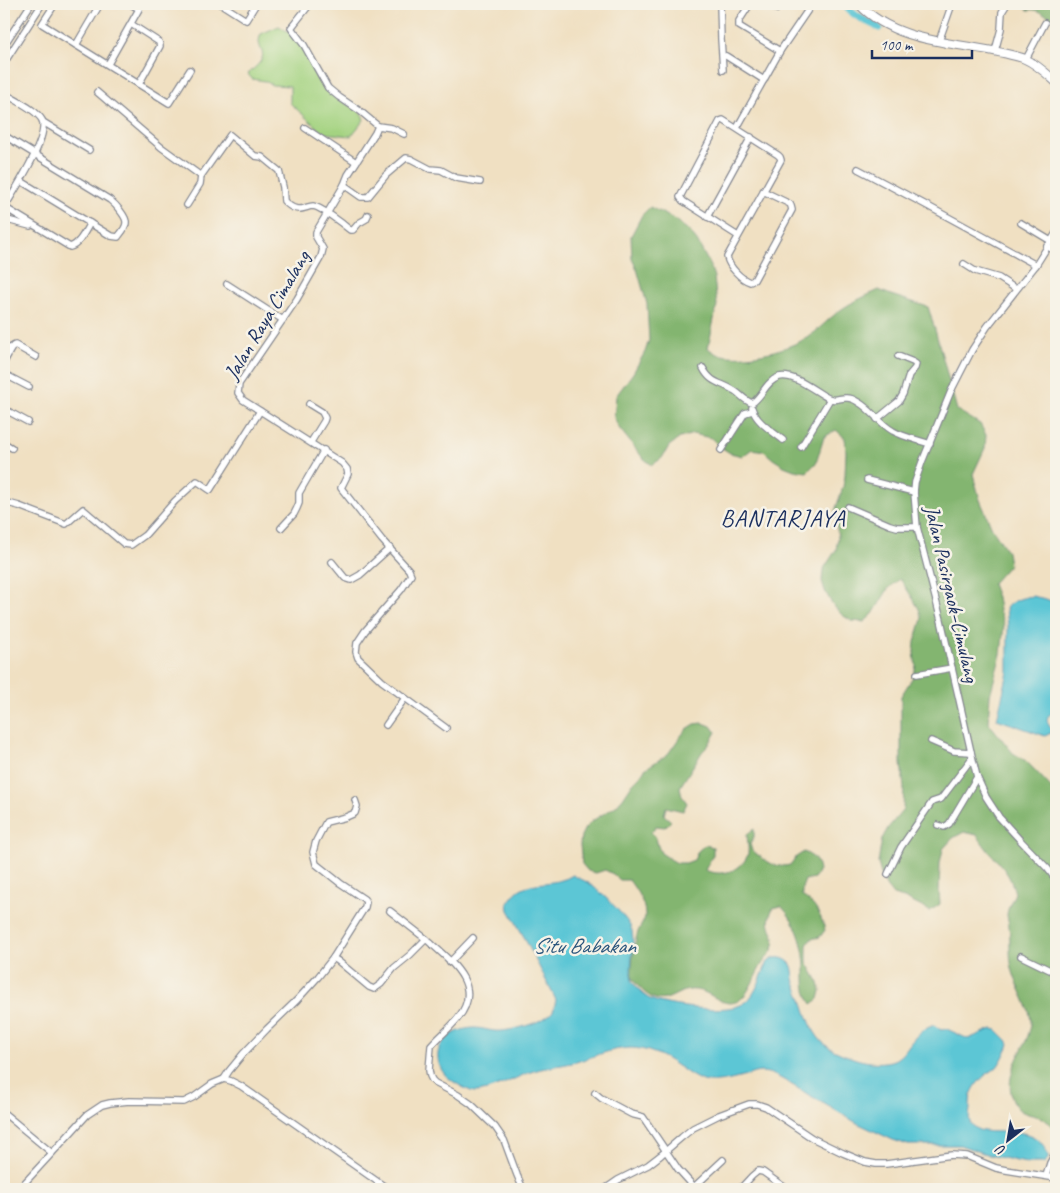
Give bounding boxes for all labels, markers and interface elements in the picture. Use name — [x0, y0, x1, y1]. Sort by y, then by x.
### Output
scale bar — [872, 28, 972, 60]
text: 100 m — [880, 36, 914, 55]
street label: Jalan Raya Cimalang — [218, 244, 317, 385]
street label: Jalan Pasirgaok–Cimulang — [919, 502, 985, 686]
district label: BANTARJAYA — [720, 503, 846, 533]
water label: Situ Babakan — [533, 932, 637, 960]
north arrow — [982, 1116, 1032, 1166]
text: U — [992, 1140, 1009, 1160]

